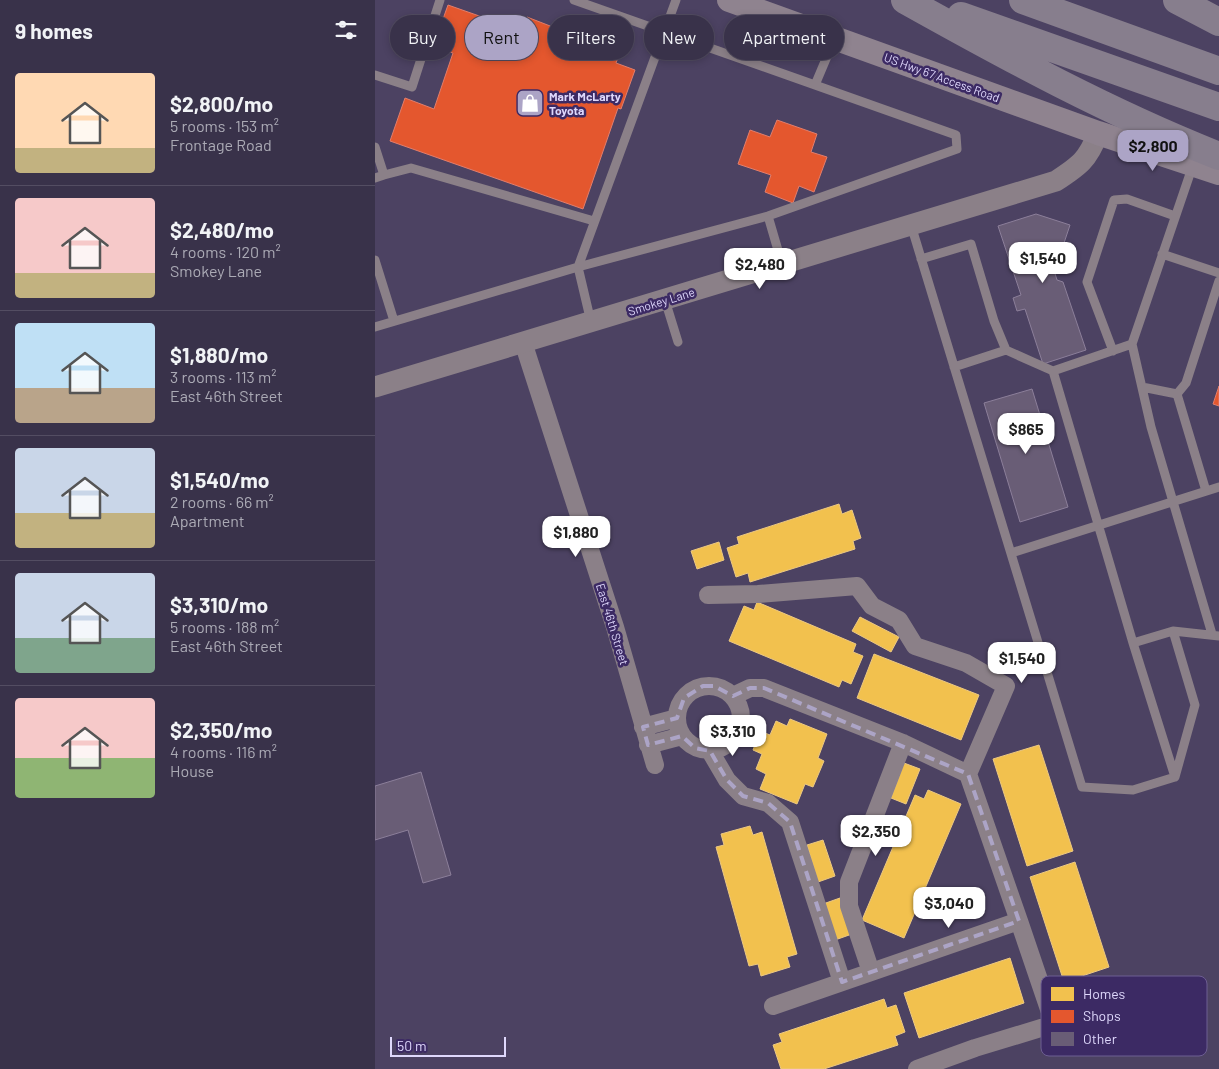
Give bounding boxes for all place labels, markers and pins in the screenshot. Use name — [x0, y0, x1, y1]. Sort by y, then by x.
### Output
shop icon: Mark McLarty Toyota — [515, 88, 545, 118]
place label: Mark McLarty Toyota — [549, 89, 621, 117]
pin: $2,800 — [1112, 130, 1194, 172]
pin: $1,540 — [1002, 242, 1084, 284]
pin: $2,480 — [719, 248, 801, 290]
pin: $865 — [996, 412, 1056, 455]
pin: $1,880 — [535, 516, 617, 558]
pin: $1,540 — [981, 642, 1063, 684]
pin: $3,310 — [692, 714, 774, 757]
pin: $2,350 — [835, 814, 917, 857]
pin: $3,040 — [908, 886, 990, 929]

